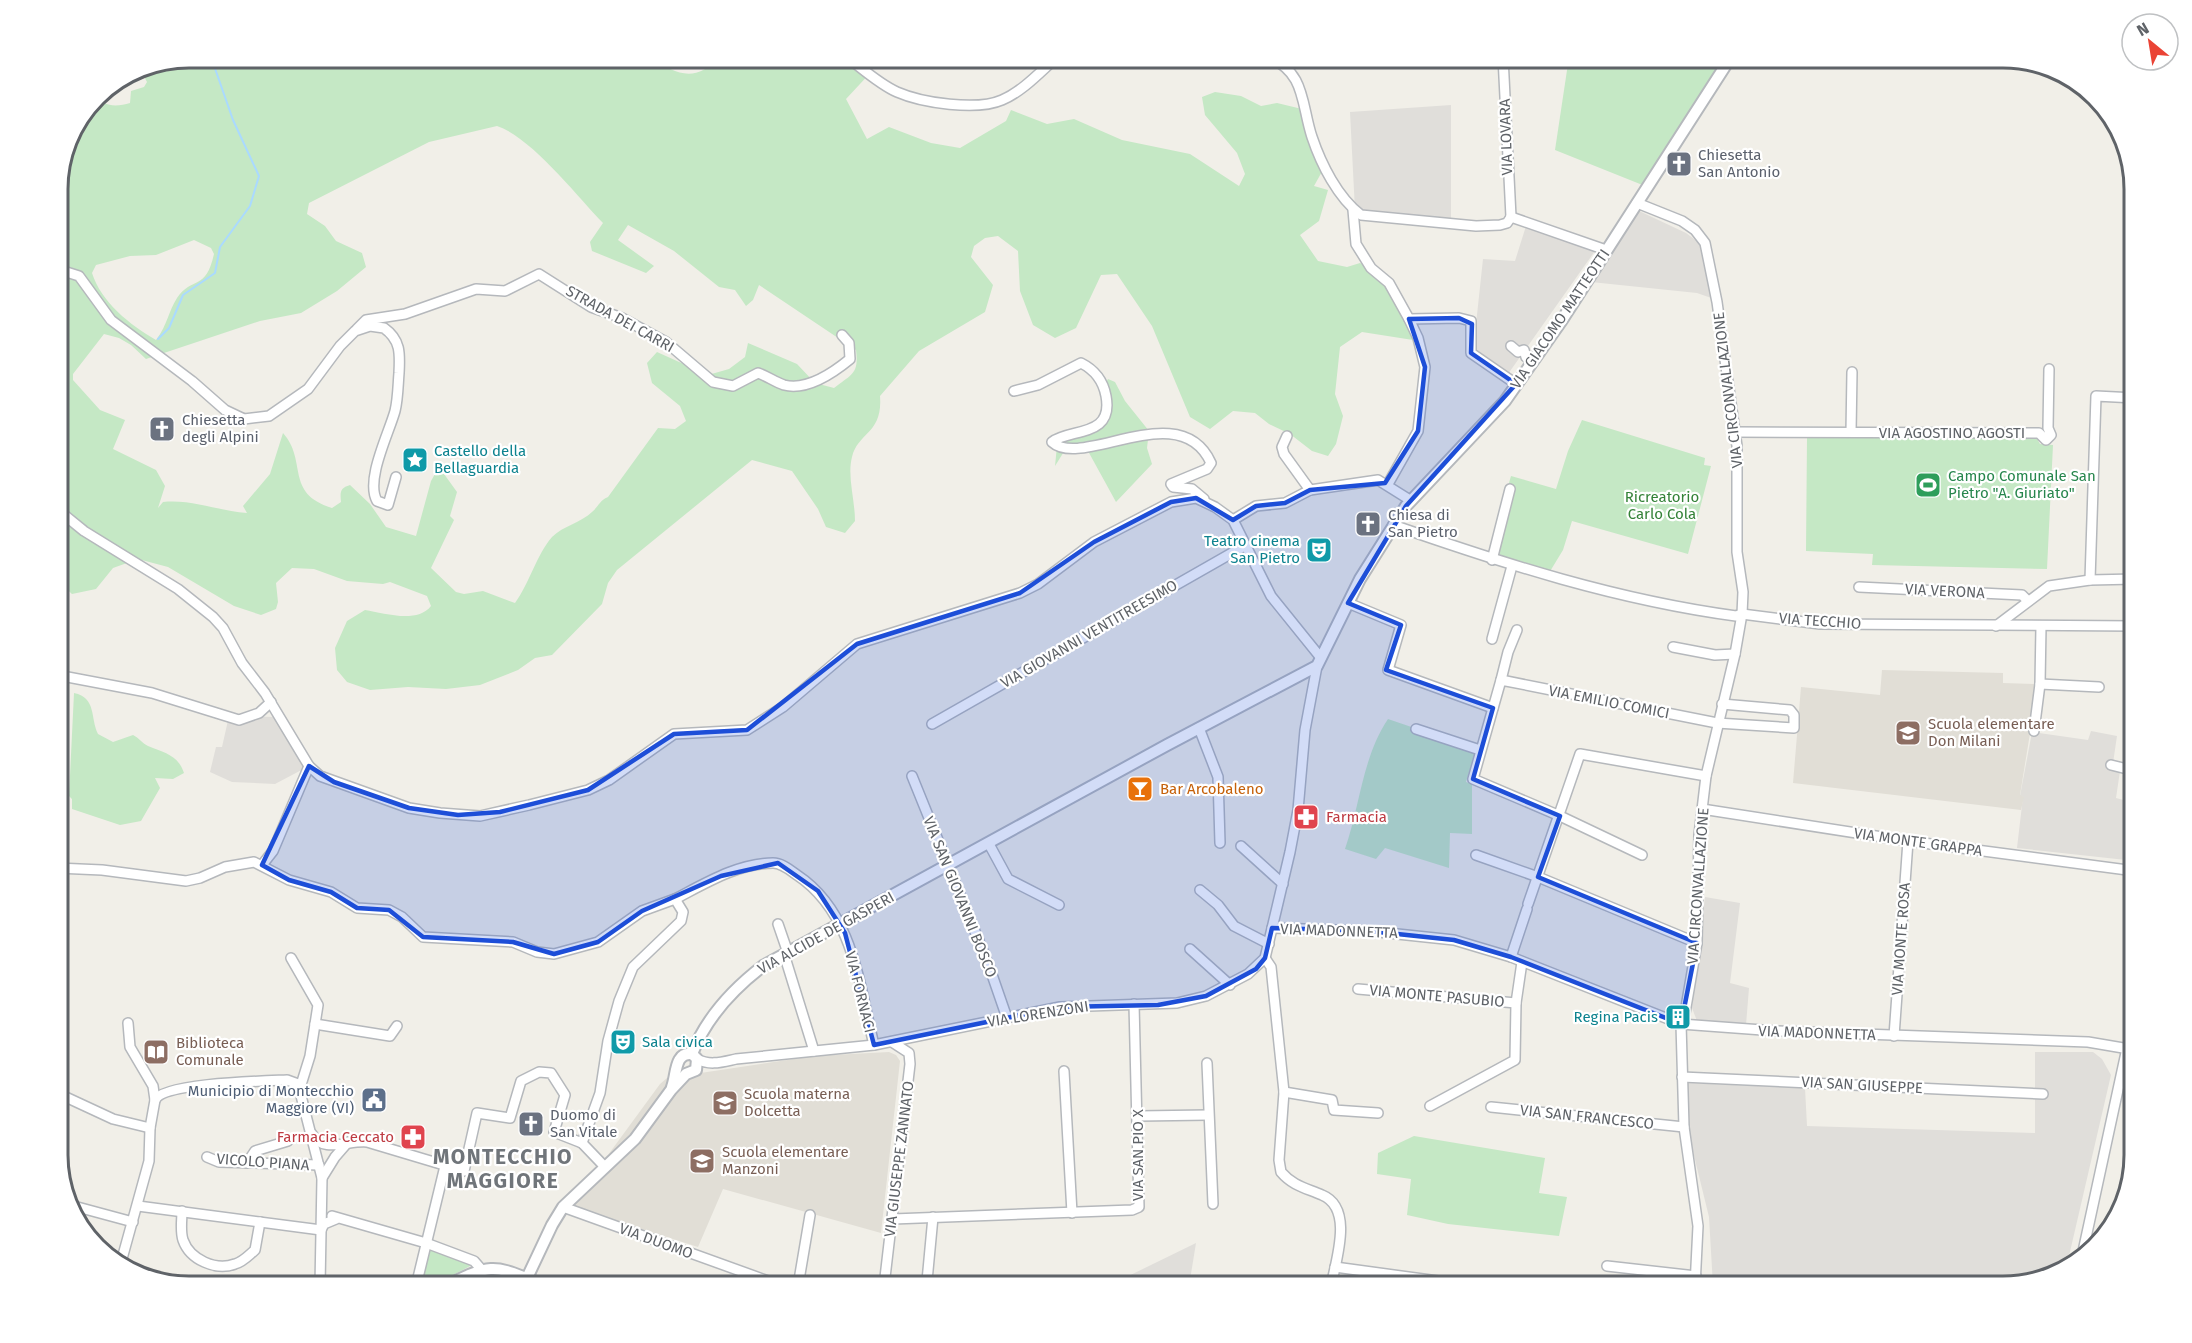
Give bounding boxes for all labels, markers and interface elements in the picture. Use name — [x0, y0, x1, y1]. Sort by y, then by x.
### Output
north arrow — [2120, 12, 2180, 72]
text: N — [2133, 19, 2152, 40]
street label: VIA LOVARA — [1496, 98, 1516, 176]
place label: Chiesetta San Antonio — [1698, 146, 1780, 181]
church icon: Chiesetta San Antonio — [1664, 149, 1694, 179]
street label: VIA GIACOMO MATTEOTTI — [1507, 246, 1613, 392]
street label: STRADA DEI CARRI — [563, 282, 677, 356]
street label: VIA CIRCONVALLAZIONE — [1710, 311, 1746, 469]
place label: Chiesetta degli Alpini — [182, 411, 259, 446]
church icon: Chiesetta degli Alpini — [147, 414, 177, 444]
street label: VIA AGOSTINO AGOSTI — [1879, 424, 2025, 442]
place label: Castello della Bellaguardia — [434, 442, 526, 477]
place icon: Castello della Bellaguardia — [400, 445, 430, 475]
place label: Campo Comunale San Pietro "A. Giuriato" — [1948, 467, 2096, 502]
sports icon: Campo Comunale San Pietro "A. Giuriato" — [1913, 470, 1943, 500]
park label: Ricreatorio Carlo Cola — [1625, 488, 1699, 523]
place label: Chiesa di San Pietro — [1388, 506, 1458, 541]
church icon: Chiesa di San Pietro — [1353, 509, 1383, 539]
place label: Teatro cinema San Pietro — [1204, 532, 1300, 567]
theatre icon: Teatro cinema San Pietro — [1304, 535, 1334, 565]
street label: VIA GIOVANNI VENTITREESIMO — [997, 576, 1181, 692]
street label: VIA VERONA — [1905, 580, 1986, 602]
street label: VIA TECCHIO — [1778, 609, 1862, 633]
street label: VIA EMILIO COMICI — [1547, 681, 1671, 723]
place label: Scuola elementare Don Milani — [1928, 715, 2055, 750]
school or university icon: Scuola elementare Don Milani — [1893, 718, 1923, 748]
bar icon: Bar Arcobaleno — [1125, 774, 1155, 804]
place label: Bar Arcobaleno — [1160, 780, 1263, 798]
pharmacy icon: Farmacia — [1291, 802, 1321, 832]
street label: VIA CIRCONVALLAZIONE — [1684, 807, 1712, 965]
place label: Farmacia — [1326, 808, 1387, 826]
street label: VIA SAN GIOVANNI BOSCO — [919, 814, 1001, 980]
street label: VIA MONTE GRAPPA — [1853, 824, 1984, 860]
street label: VIA MONTE ROSA — [1888, 881, 1914, 996]
street label: VIA ALCIDE DE GASPERI — [755, 888, 897, 978]
street label: VIA MADONNETTA — [1280, 920, 1398, 942]
street label: VIA FORNACI — [841, 949, 879, 1035]
street label: VIA MONTE PASUBIO — [1369, 981, 1505, 1011]
street label: VIA LORENZONI — [986, 997, 1090, 1031]
building icon: Regina Pacis — [1663, 1002, 1693, 1032]
place label: Regina Pacis — [1574, 1008, 1658, 1026]
street label: VIA MADONNETTA — [1758, 1022, 1876, 1044]
theatre icon: Sala civica — [608, 1027, 638, 1057]
place label: Sala civica — [642, 1033, 713, 1051]
place label: Biblioteca Comunale — [176, 1034, 244, 1069]
library icon: Biblioteca Comunale — [141, 1037, 171, 1067]
street label: VIA SAN GIUSEPPE — [1801, 1073, 1923, 1097]
street label: VIA GIUSEPPE ZANNATO — [880, 1080, 918, 1238]
place label: Municipio di Montecchio Maggiore (VI) — [188, 1082, 354, 1117]
public building icon: Municipio di Montecchio Maggiore (VI) — [359, 1085, 389, 1115]
place label: Scuola materna Dolcetta — [744, 1085, 850, 1120]
school or university icon: Scuola materna Dolcetta — [710, 1088, 740, 1118]
street label: VIA SAN FRANCESCO — [1519, 1101, 1655, 1133]
place label: Duomo di San Vitale — [550, 1106, 618, 1141]
street label: VIA SAN PIO X — [1129, 1108, 1147, 1201]
church icon: Duomo di San Vitale — [516, 1109, 546, 1139]
pharmacy icon: Farmacia Ceccato — [398, 1122, 428, 1152]
place label: Farmacia Ceccato — [277, 1128, 394, 1146]
place label: Scuola elementare Manzoni — [722, 1143, 849, 1178]
district label: MONTECCHIO MAGGIORE — [433, 1144, 573, 1194]
school or university icon: Scuola elementare Manzoni — [687, 1146, 717, 1176]
street label: VICOLO PIANA — [216, 1150, 310, 1174]
street label: VIA DUOMO — [617, 1219, 695, 1263]

